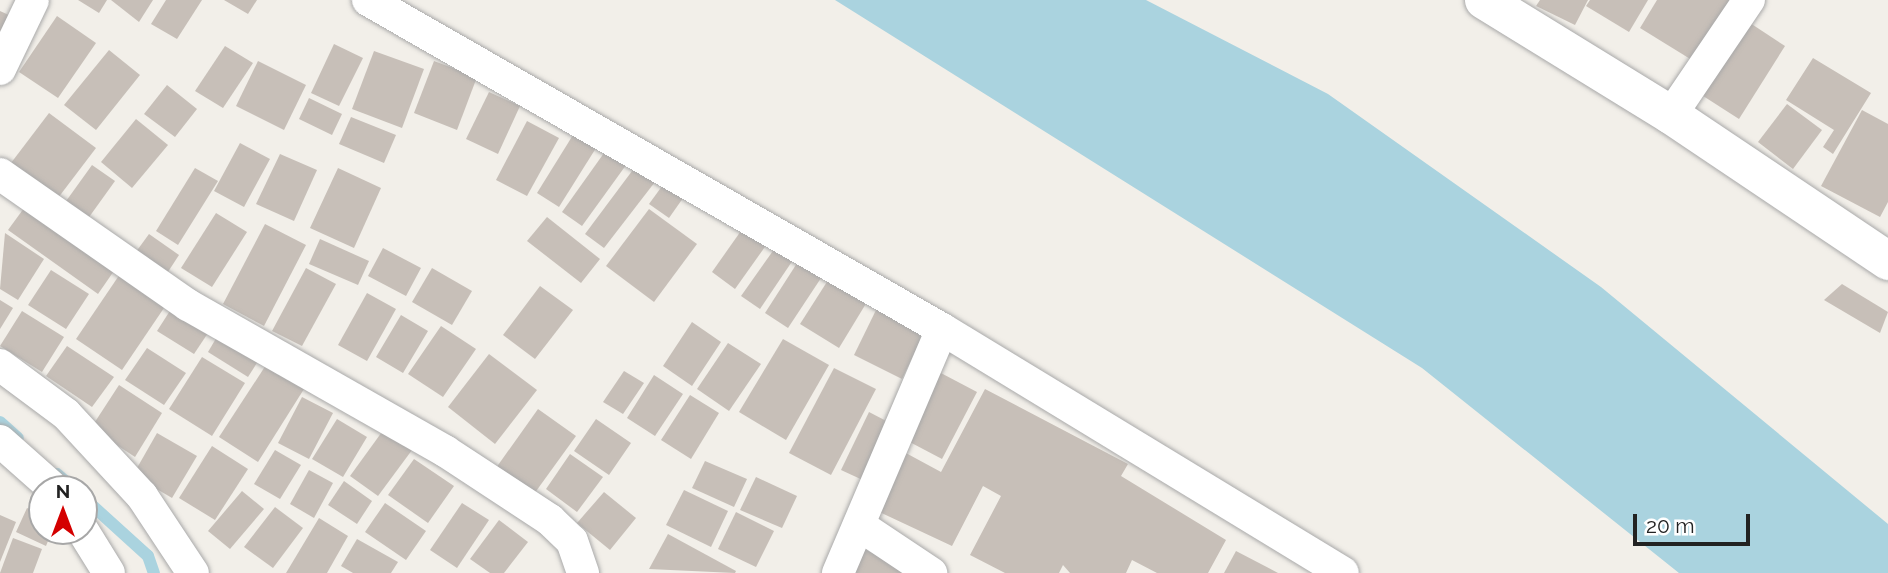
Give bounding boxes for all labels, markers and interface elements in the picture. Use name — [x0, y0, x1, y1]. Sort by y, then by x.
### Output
north arrow — [28, 475, 98, 545]
text: N — [56, 480, 70, 502]
scale bar — [1636, 500, 1753, 544]
text: 20 m — [1646, 513, 1694, 538]

